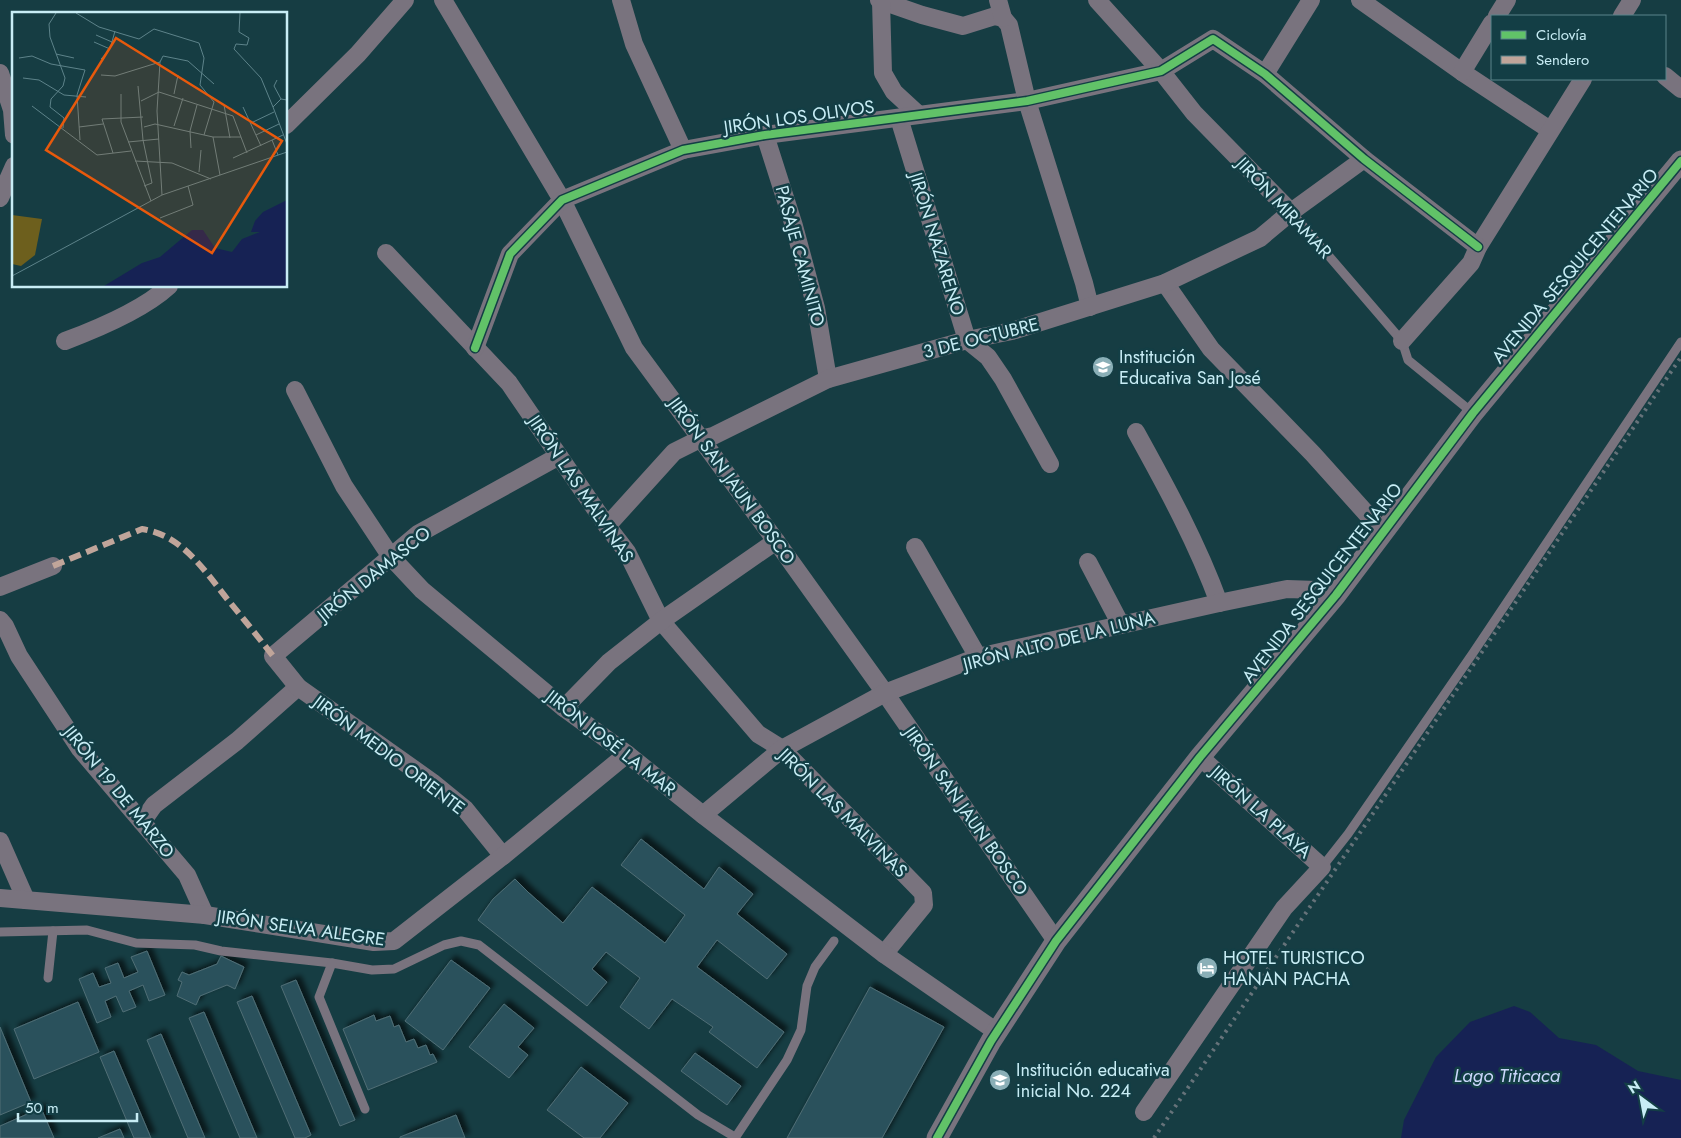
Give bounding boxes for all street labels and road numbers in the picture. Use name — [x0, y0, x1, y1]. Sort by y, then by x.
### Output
street label: JIRÓN LOS OLIVOS — [720, 94, 876, 141]
street label: JIRÓN MIRAMAR — [1229, 150, 1338, 264]
street label: AVENIDA SESQUICENTENARIO — [1485, 163, 1665, 369]
street label: JIRÓN NAZARENO — [902, 167, 971, 319]
street label: PASAJE CAMINITO — [769, 183, 831, 329]
street label: 3 DE OCTUBRE — [920, 311, 1042, 365]
street label: JIRÓN SAN JAUN BOSCO — [661, 390, 802, 570]
street label: JIRÓN LAS MALVINAS — [521, 408, 640, 568]
street label: AVENIDA SESQUICENTENARIO — [1236, 477, 1408, 689]
street label: JIRÓN DAMASCO — [310, 520, 436, 629]
street label: JIRÓN ALTO DE LA LUNA — [958, 605, 1158, 678]
street label: JIRÓN JOSÉ LA MAR — [539, 683, 681, 802]
street label: JIRÓN MEDIO ORIENTE — [306, 688, 470, 821]
street label: JIRÓN 19 DE MARZO — [56, 719, 181, 864]
street label: JIRÓN SAN JAUN BOSCO — [897, 720, 1034, 901]
street label: JIRÓN LAS MALVINAS — [771, 741, 913, 883]
street label: JIRÓN LA PLAYA — [1203, 758, 1317, 864]
street label: JIRÓN SELVA ALEGRE — [213, 903, 387, 953]

